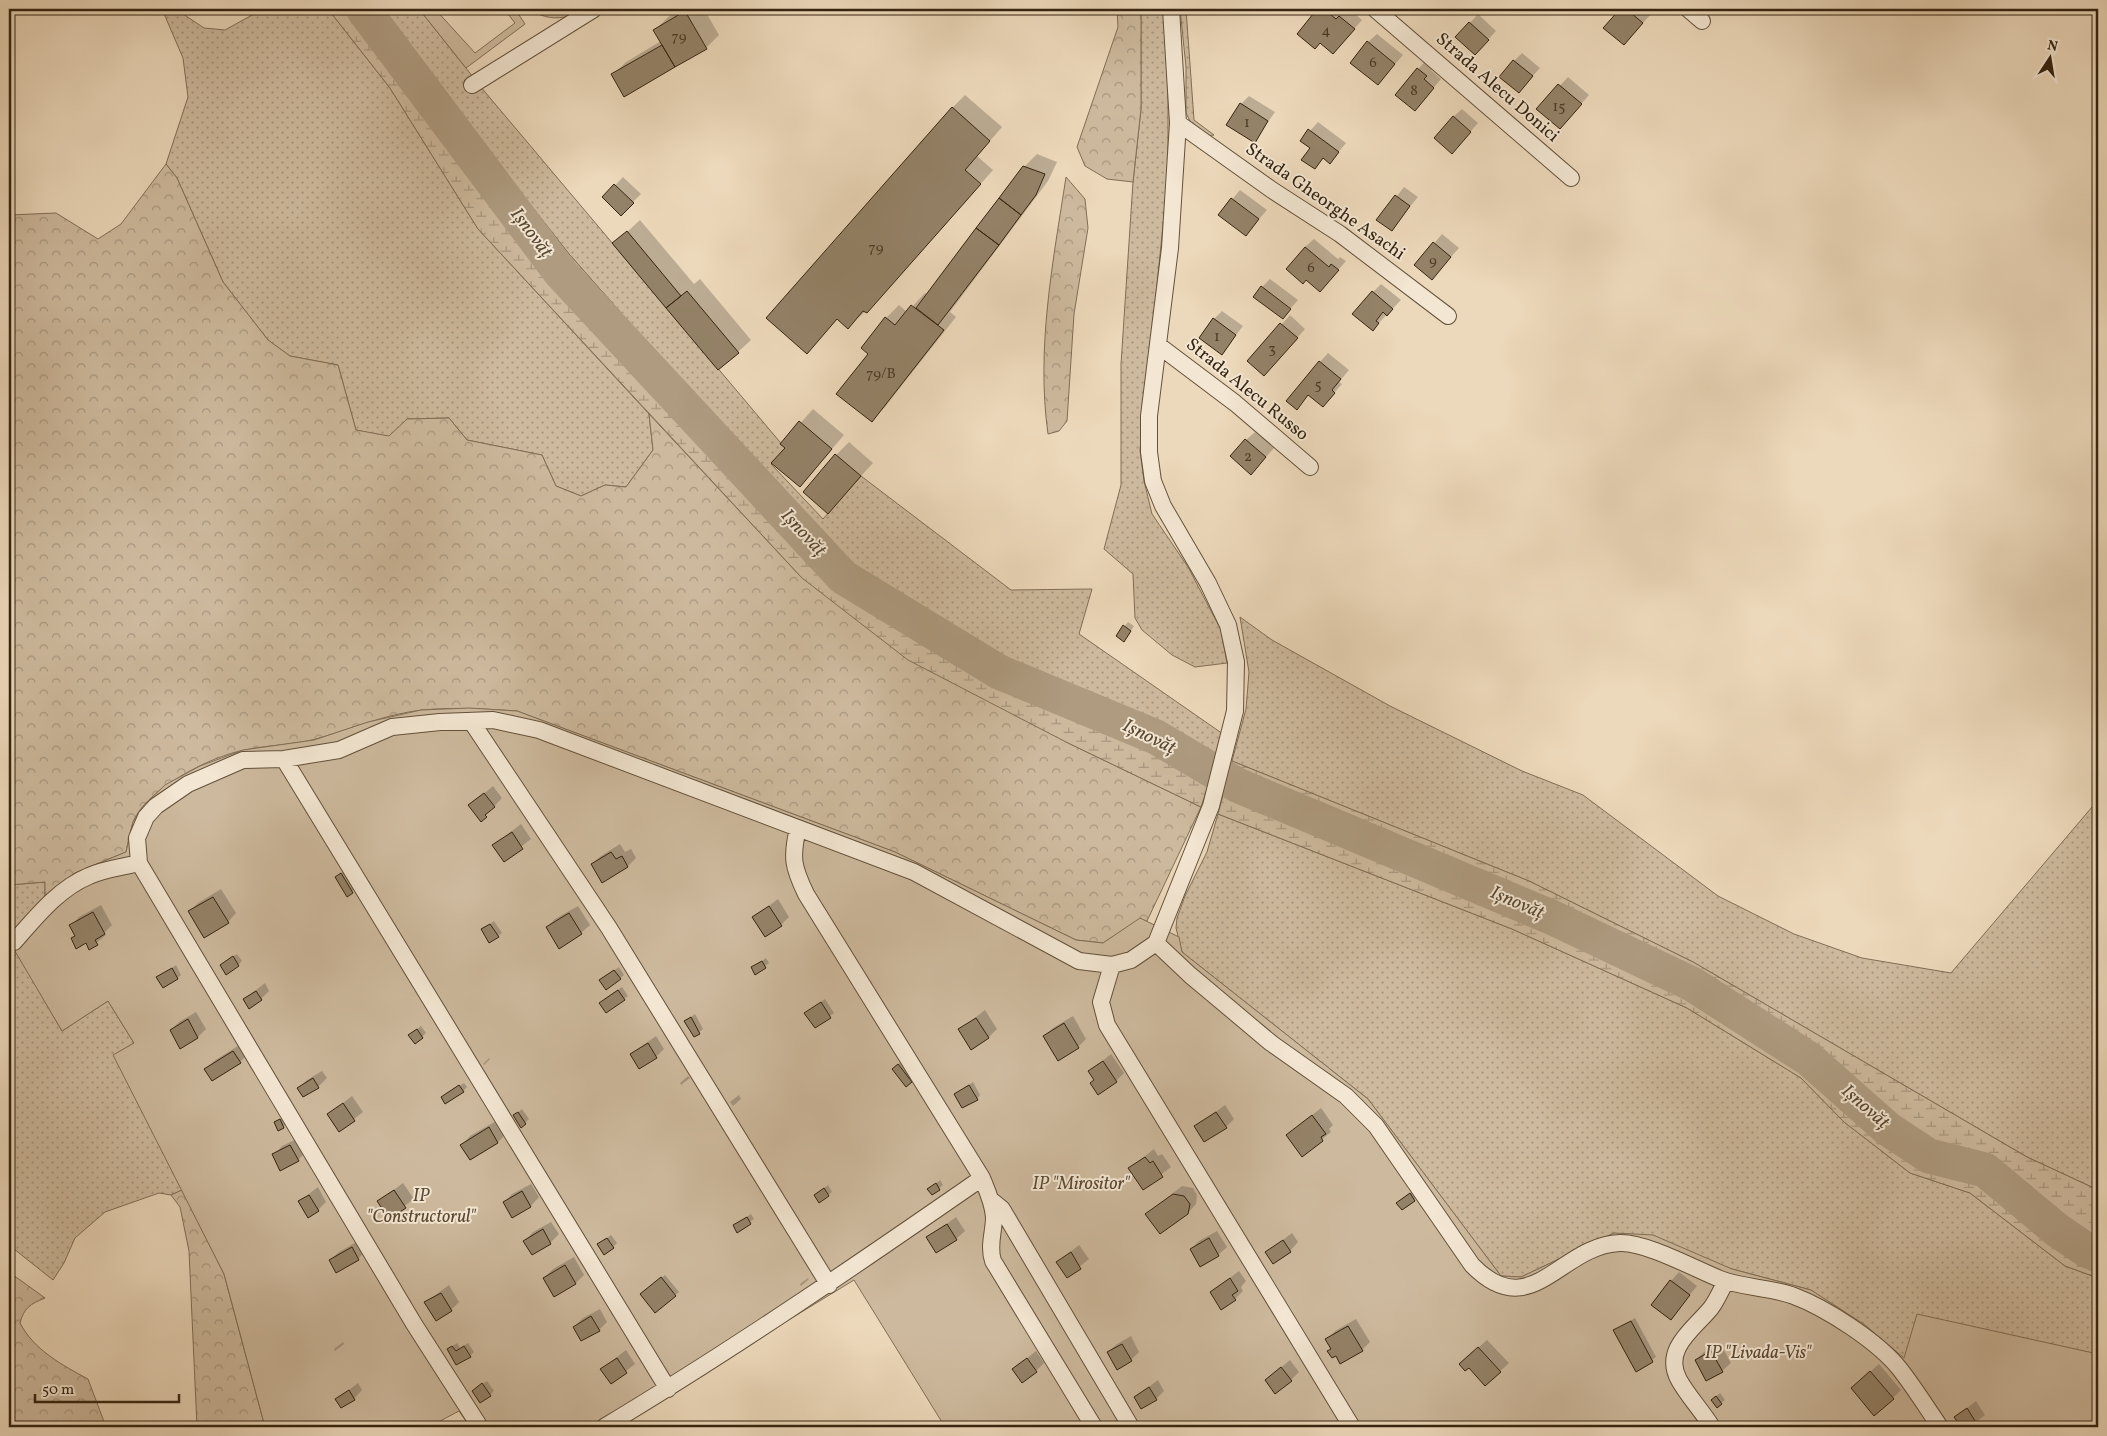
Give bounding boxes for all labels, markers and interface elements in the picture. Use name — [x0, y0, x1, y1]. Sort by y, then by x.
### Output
house number: 4 — [1322, 21, 1331, 42]
house number: 79 — [672, 27, 687, 48]
street label: Strada Alecu Donici — [1430, 27, 1564, 149]
north arrow — [2024, 32, 2074, 82]
text: N — [2045, 36, 2059, 57]
house number: 6 — [1369, 53, 1377, 74]
house number: 8 — [1410, 81, 1418, 102]
house number: 15 — [1552, 97, 1566, 118]
house number: 1 — [1244, 113, 1250, 134]
street label: Strada Gheorghe Asachi — [1240, 137, 1410, 267]
water label: Ișnovăț — [504, 203, 559, 264]
house number: 79 — [869, 238, 884, 259]
house number: 9 — [1429, 251, 1437, 272]
house number: 6 — [1307, 258, 1315, 279]
house number: 1 — [1214, 327, 1220, 348]
street label: Strada Alecu Russo — [1180, 333, 1314, 447]
house number: 3 — [1268, 339, 1276, 360]
house number: 79/B — [866, 364, 896, 385]
house number: 5 — [1314, 375, 1322, 396]
house number: 2 — [1244, 447, 1252, 468]
water label: Ișnovăț — [774, 504, 832, 563]
water label: Ișnovăț — [1118, 713, 1181, 761]
water label: Ișnovăț — [1486, 880, 1549, 926]
water label: Ișnovăț — [1835, 1079, 1895, 1136]
park label: IP "Mirositor" — [1032, 1172, 1131, 1197]
park label: IP "Constructorul" — [366, 1184, 477, 1230]
park label: IP "Livada-Vis" — [1705, 1341, 1812, 1366]
scale bar — [35, 1371, 179, 1403]
text: 50 m — [42, 1380, 74, 1401]

